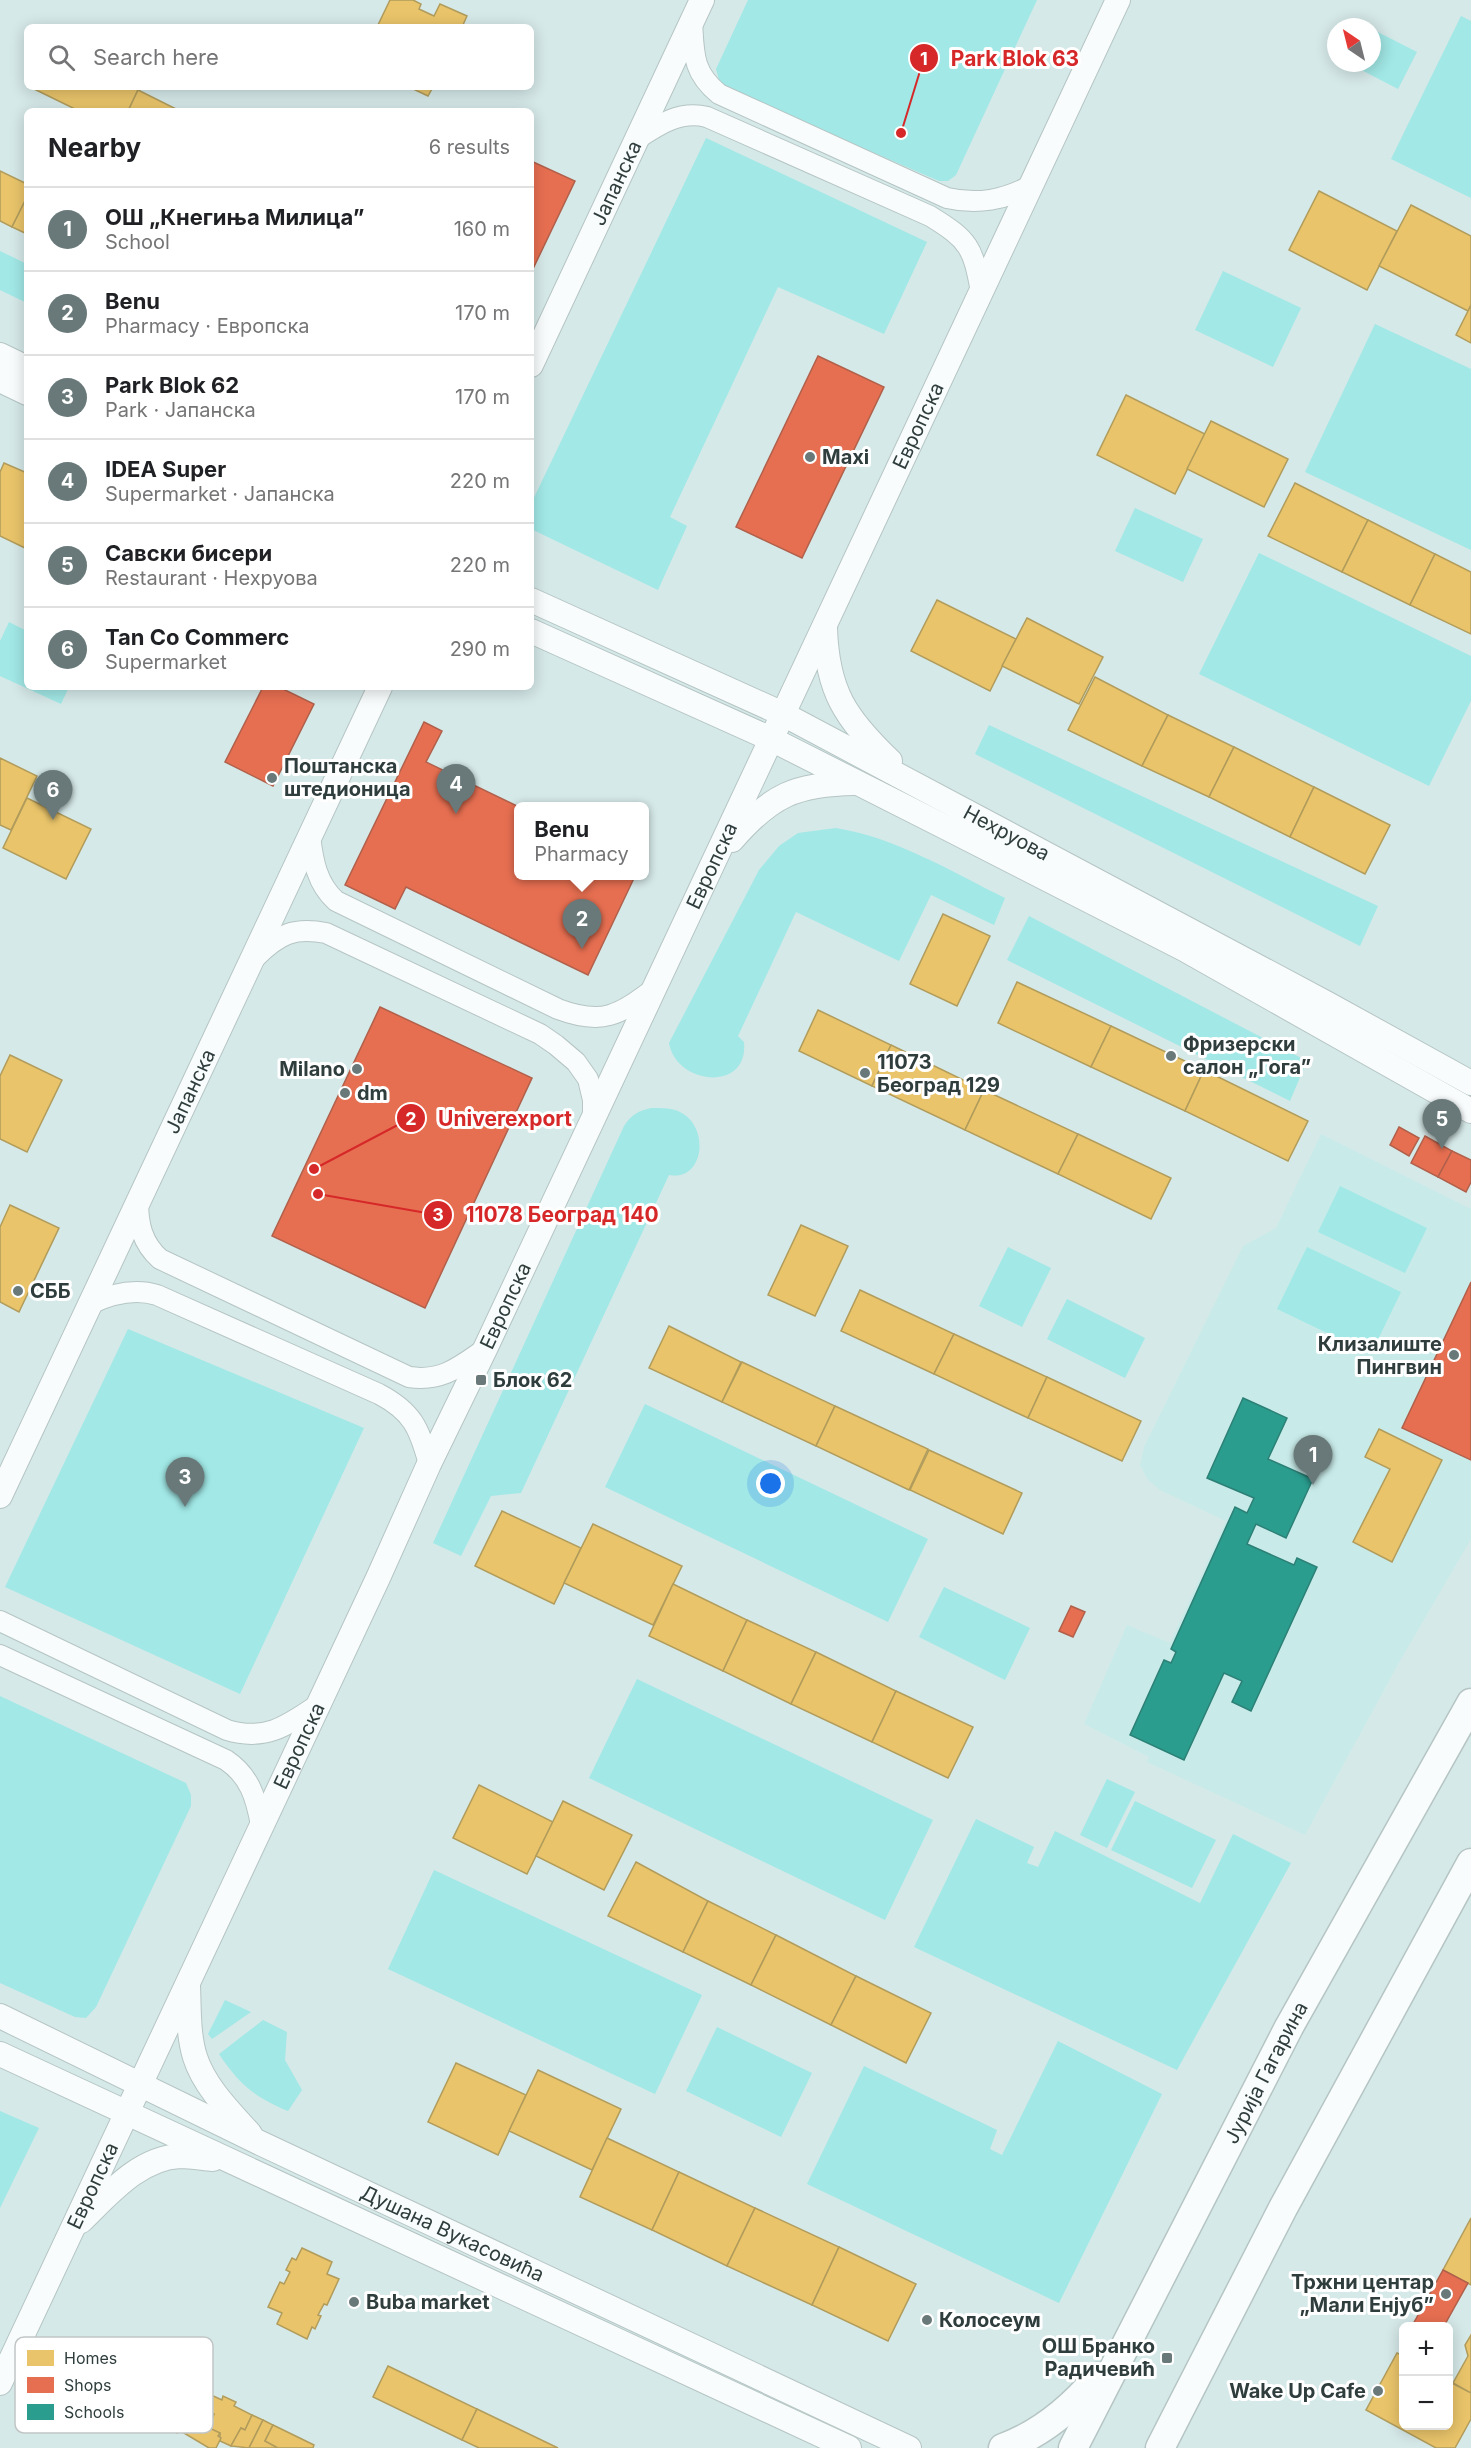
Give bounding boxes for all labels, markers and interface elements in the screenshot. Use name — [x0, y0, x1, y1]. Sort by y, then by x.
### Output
north arrow — [1327, 18, 1381, 72]
search box — [24, 24, 534, 90]
callout: Park Blok 63 — [909, 39, 1091, 78]
icon: search — [45, 41, 78, 74]
text: Search here — [93, 44, 219, 70]
text: Park Blok 63 — [951, 46, 1079, 71]
text: 1 — [920, 48, 928, 69]
text: Nearby — [48, 132, 141, 163]
text: 6 results — [429, 135, 510, 159]
street label: Јапанска — [586, 137, 646, 229]
text: ОШ „Кнегиња Милица” — [105, 204, 364, 230]
text: 1 — [63, 217, 72, 241]
text: 160 m — [454, 217, 510, 241]
text: School — [105, 230, 170, 254]
text: Benu — [105, 288, 160, 314]
text: 2 — [61, 301, 74, 325]
text: 170 m — [455, 301, 510, 325]
text: Pharmacy · Европска — [105, 314, 310, 338]
text: Park Blok 62 — [105, 372, 239, 398]
street label: Европска — [888, 379, 949, 473]
text: 3 — [61, 385, 74, 409]
text: 170 m — [455, 385, 510, 409]
text: Park · Јапанска — [105, 398, 256, 422]
place label: Maxi — [822, 445, 869, 469]
marker: Maxi — [803, 450, 817, 464]
text: IDEA Super — [105, 456, 226, 482]
text: 4 — [61, 469, 74, 493]
text: 220 m — [450, 469, 510, 493]
text: Supermarket · Јапанска — [105, 482, 335, 506]
text: Савски бисери — [105, 540, 272, 566]
text: 5 — [61, 553, 74, 577]
text: 220 m — [450, 553, 510, 577]
text: Restaurant · Нехруова — [105, 566, 318, 590]
text: Tan Co Commerc — [105, 624, 289, 650]
text: 6 — [61, 637, 74, 661]
text: 290 m — [450, 637, 510, 661]
text: Supermarket — [105, 650, 227, 674]
place label: Поштанска штедионица — [284, 754, 411, 801]
pin: 4 — [436, 764, 476, 814]
pin: 6 — [34, 770, 72, 820]
marker: Поштанска штедионица — [265, 771, 279, 785]
street label: Нехруова — [959, 800, 1054, 866]
popup — [514, 802, 649, 880]
text: Benu — [534, 816, 589, 842]
street label: Европска — [681, 819, 742, 913]
text: Pharmacy — [534, 842, 629, 866]
pin: 2 — [562, 900, 602, 949]
place label: Фризерски салон „Гога” — [1183, 1032, 1311, 1079]
street label: Јапанска — [160, 1045, 220, 1138]
marker: Фризерски салон „Гога” — [1164, 1049, 1178, 1063]
place label: 11073 Београд 129 — [877, 1050, 1000, 1097]
place label: Milano — [279, 1057, 345, 1081]
marker: Milano — [350, 1062, 364, 1076]
marker: 11073 Београд 129 — [858, 1066, 872, 1080]
place label: dm — [357, 1081, 388, 1105]
marker: dm — [338, 1086, 352, 1100]
callout: Univerexport — [396, 1099, 584, 1138]
pin: 5 — [1422, 1100, 1462, 1149]
text: Univerexport — [438, 1106, 572, 1131]
text: 2 — [405, 1108, 417, 1129]
callout: 11078 Београд 140 — [423, 1196, 670, 1235]
text: 11078 Београд 140 — [465, 1202, 659, 1227]
text: 3 — [432, 1204, 444, 1225]
street label: Европска — [475, 1259, 536, 1353]
place label: СББ — [30, 1279, 71, 1303]
marker: СББ — [11, 1284, 25, 1298]
place label: Клизалиште Пингвин — [1318, 1332, 1442, 1379]
marker: Клизалиште Пингвин — [1447, 1348, 1461, 1362]
place label: Блок 62 — [493, 1368, 572, 1392]
marker: Блок 62 — [474, 1373, 488, 1387]
pin: 1 — [1294, 1436, 1332, 1485]
pin: 3 — [166, 1458, 204, 1507]
your location — [756, 1469, 785, 1498]
street label: Европска — [269, 1699, 330, 1793]
street label: Јурија Гагарина — [1219, 1997, 1313, 2148]
street label: Европска — [62, 2139, 123, 2233]
street label: Душана Вукасовића — [357, 2180, 548, 2287]
place label: Тржни центар „Мали Енјуб” — [1291, 2270, 1434, 2317]
marker: Тржни центар „Мали Енјуб” — [1439, 2287, 1453, 2301]
place label: Buba market — [366, 2290, 490, 2314]
marker: Buba market — [347, 2295, 361, 2309]
place label: Колосеум — [939, 2308, 1041, 2332]
marker: Колосеум — [920, 2313, 934, 2327]
map controls — [1399, 2322, 1453, 2430]
button: + — [1399, 2322, 1453, 2376]
place label: ОШ Бранко Радичевић — [1042, 2334, 1155, 2381]
legend — [15, 2337, 213, 2433]
text: Homes — [64, 2348, 117, 2368]
marker: ОШ Бранко Радичевић — [1160, 2351, 1174, 2365]
text: Shops — [64, 2375, 112, 2395]
button: − — [1399, 2376, 1453, 2430]
place label: Wake Up Cafe — [1229, 2379, 1366, 2403]
marker: Wake Up Cafe — [1371, 2384, 1385, 2398]
text: Schools — [64, 2402, 124, 2422]

